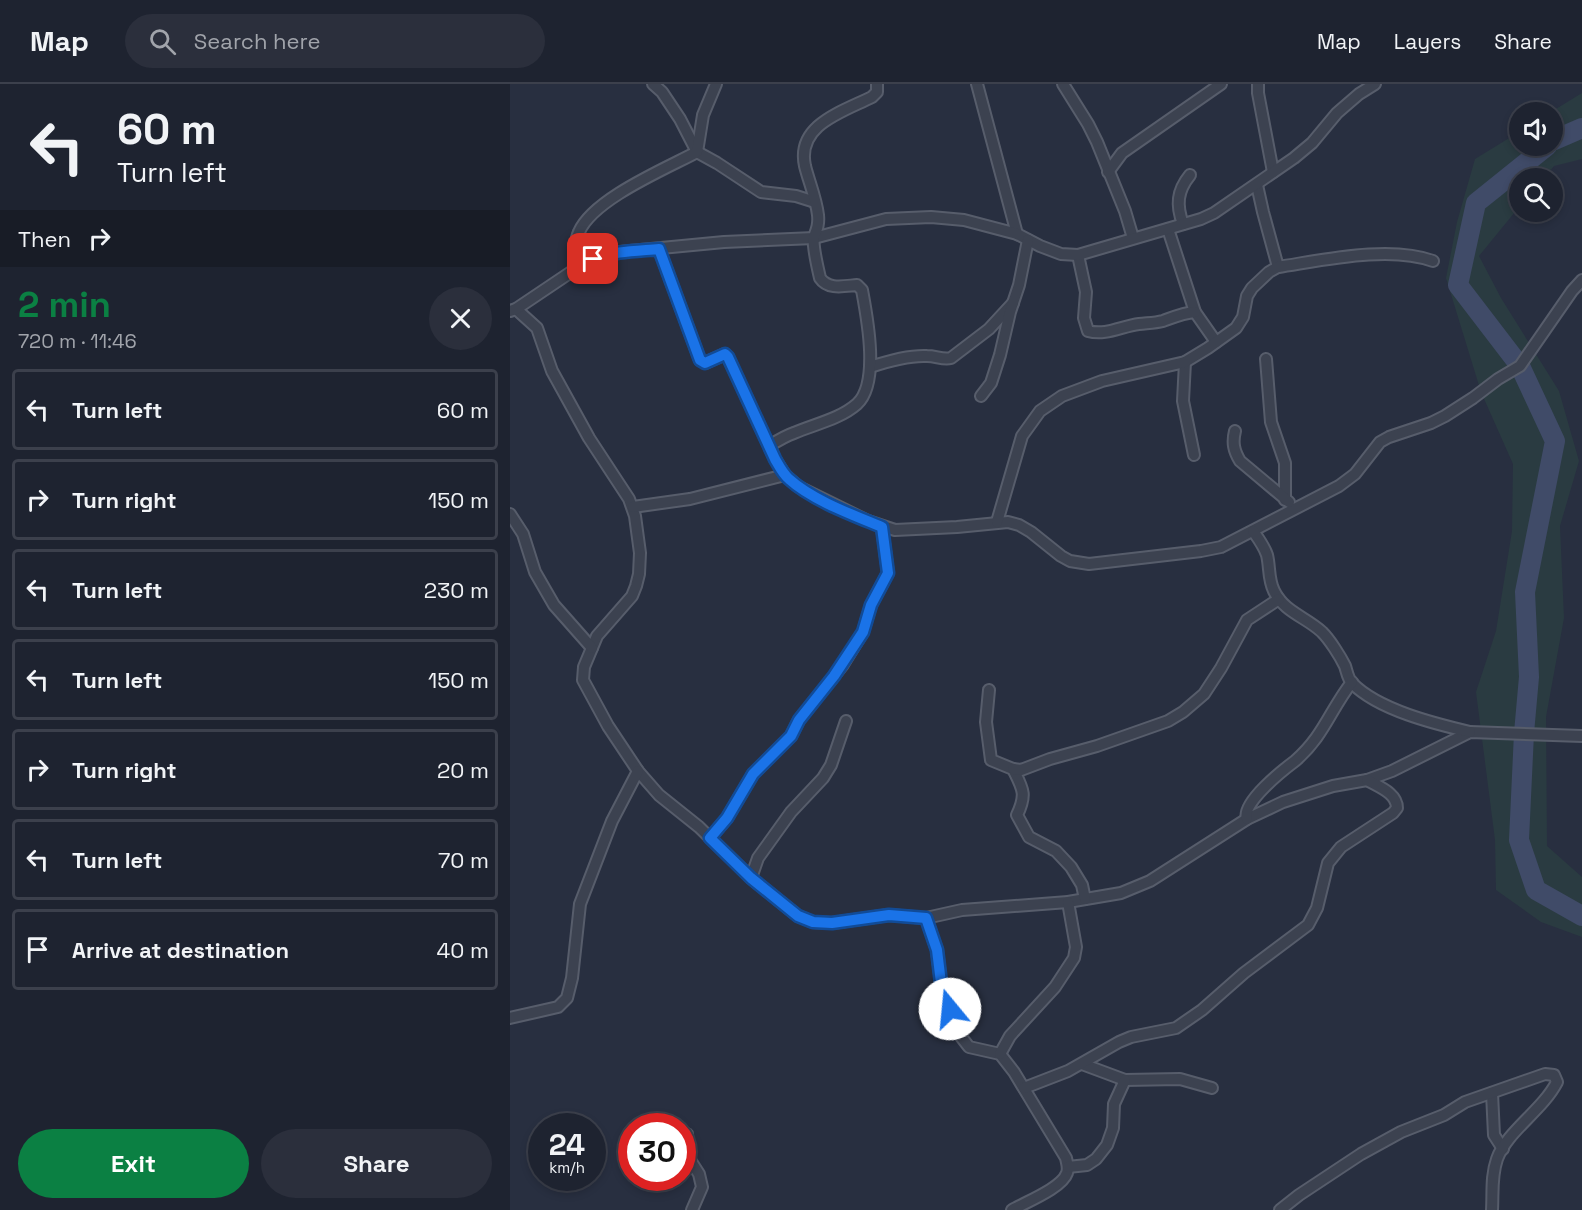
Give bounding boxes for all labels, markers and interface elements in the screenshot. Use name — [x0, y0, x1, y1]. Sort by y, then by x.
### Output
search box — [125, 14, 545, 68]
text: Map — [30, 23, 89, 59]
icon: search — [146, 25, 179, 58]
text: Search here — [194, 27, 321, 55]
text: Map — [1317, 28, 1361, 55]
text: Layers — [1394, 28, 1461, 55]
text: Share — [1494, 28, 1552, 55]
map controls — [1509, 102, 1563, 222]
button: sound — [1509, 102, 1563, 156]
text: 60 m — [117, 103, 217, 156]
icon: left — [18, 108, 96, 186]
text: Turn left — [117, 155, 227, 190]
button: search — [1509, 168, 1563, 222]
icon: right — [83, 222, 116, 255]
text: Then — [18, 225, 71, 253]
pin — [567, 233, 618, 284]
icon: arrive — [576, 242, 609, 275]
text: 2 min — [18, 282, 111, 328]
button: close — [429, 287, 492, 350]
text: 720 m · 11:46 — [18, 328, 137, 354]
icon: left — [21, 393, 54, 426]
text: Turn left — [72, 396, 162, 424]
text: 60 m — [437, 396, 489, 424]
icon: right — [21, 483, 54, 516]
text: Turn right — [72, 486, 177, 514]
text: 150 m — [428, 486, 489, 514]
icon: left — [21, 573, 54, 606]
text: Turn left — [72, 576, 162, 604]
text: 230 m — [424, 576, 489, 604]
icon: left — [21, 663, 54, 696]
text: Turn left — [72, 666, 162, 694]
text: 150 m — [428, 666, 489, 694]
icon: right — [21, 753, 54, 786]
text: Turn right — [72, 756, 177, 784]
text: 20 m — [437, 756, 489, 784]
icon: left — [21, 843, 54, 876]
text: Turn left — [72, 846, 162, 874]
text: 70 m — [438, 846, 489, 874]
icon: arrive — [21, 933, 54, 966]
text: Arrive at destination — [72, 936, 289, 964]
text: 40 m — [437, 936, 489, 964]
position arrow — [918, 977, 982, 1041]
speed limit sign: 30 — [618, 1113, 696, 1191]
text: 24 — [549, 1125, 585, 1164]
button: Exit — [18, 1129, 249, 1198]
button: Share — [261, 1129, 492, 1198]
text: km/h — [549, 1158, 585, 1177]

